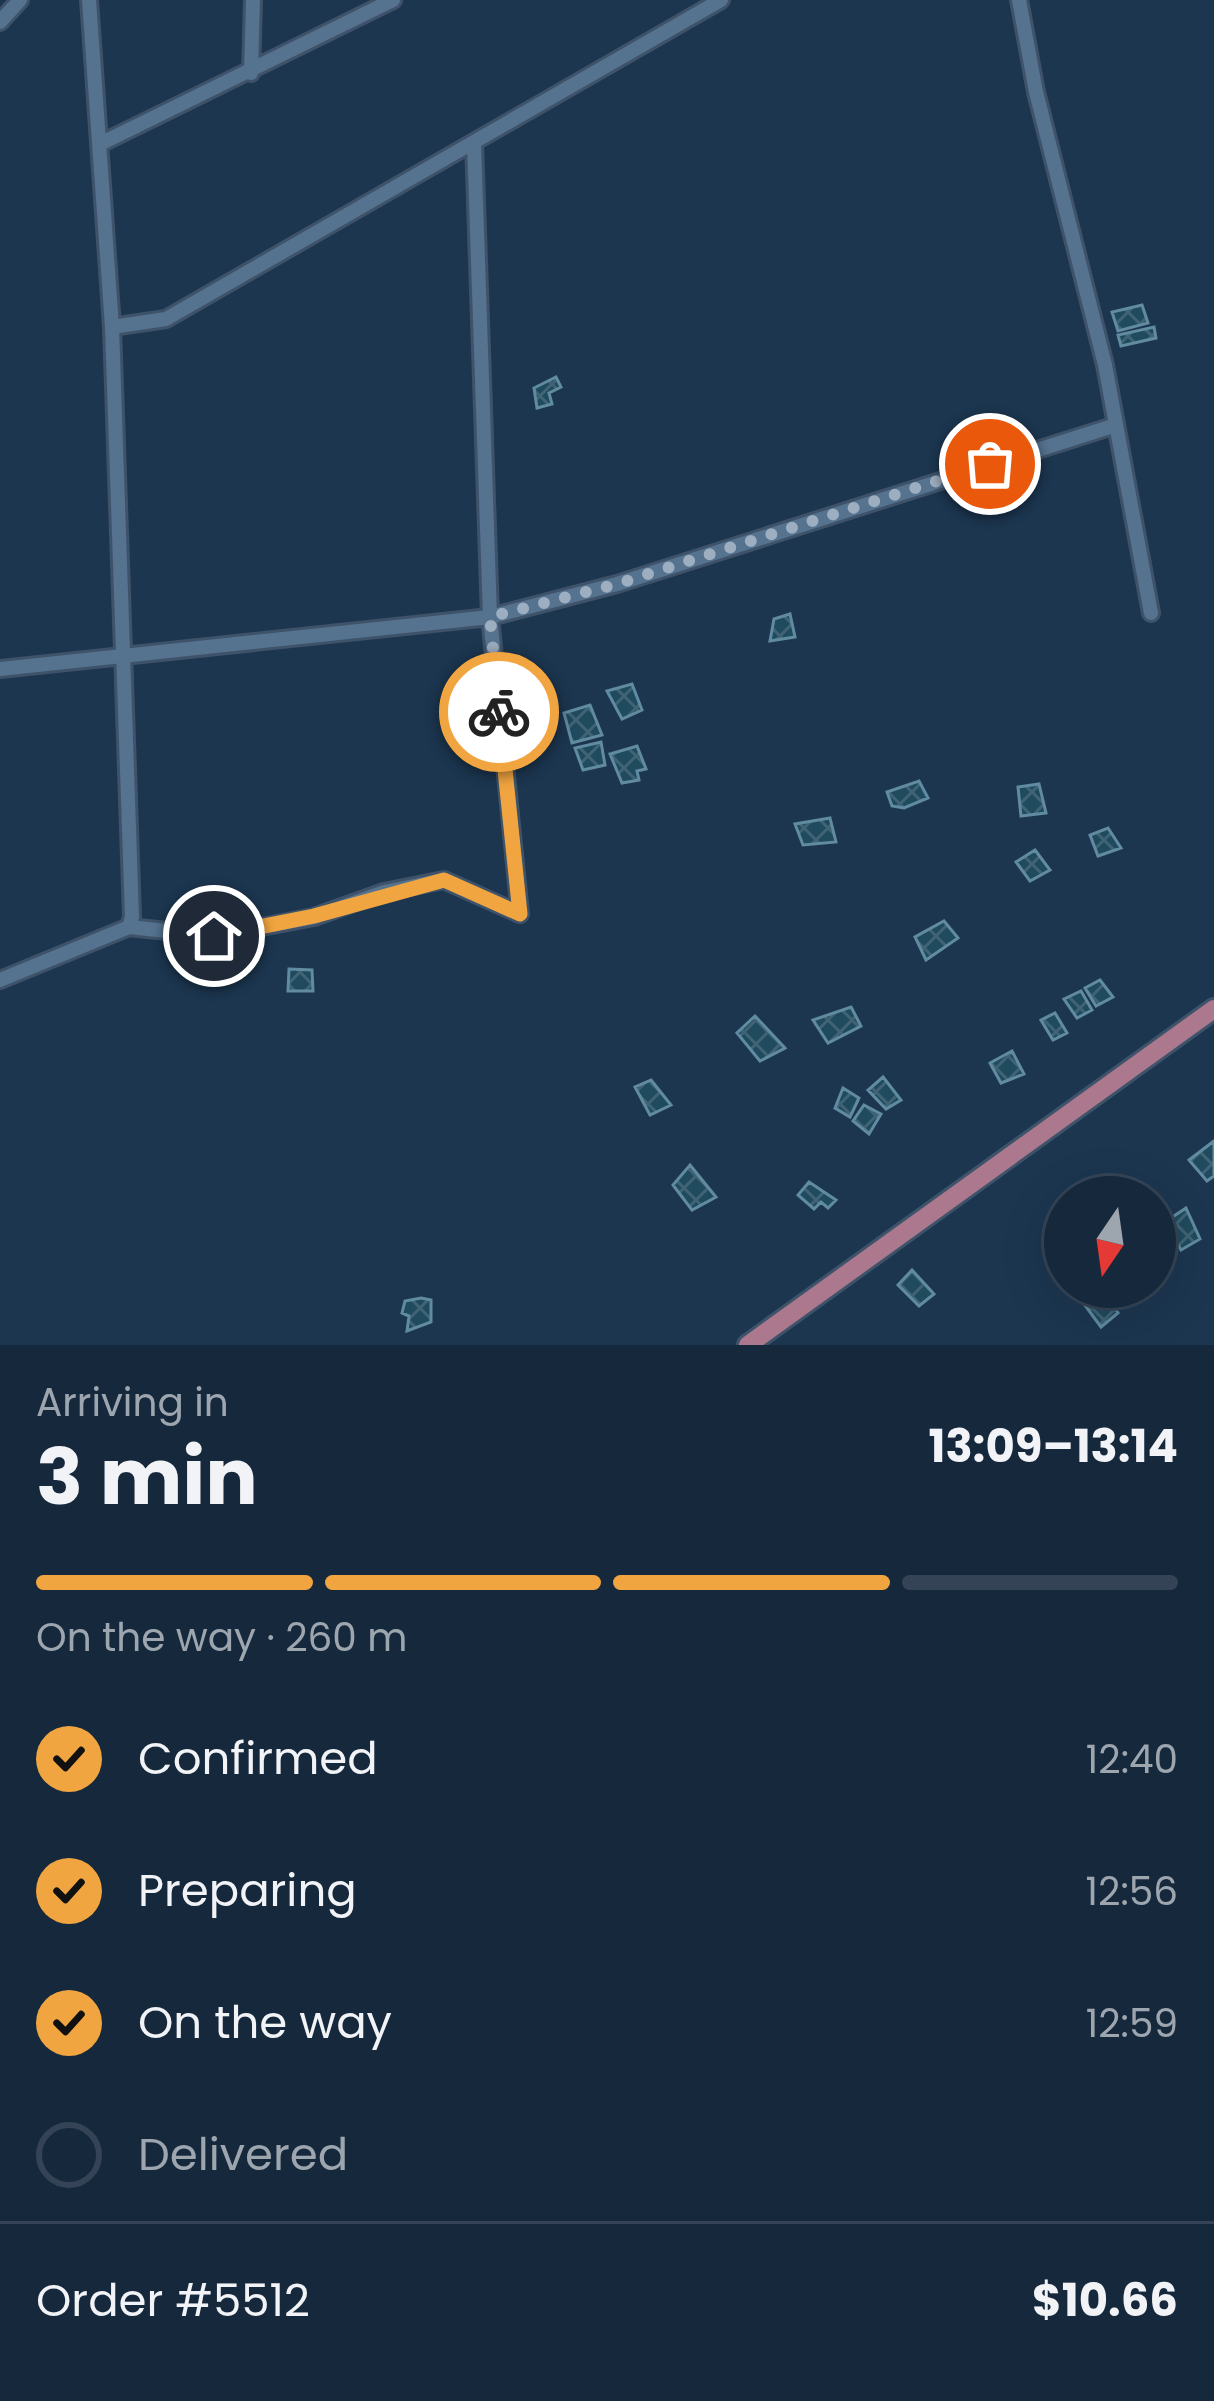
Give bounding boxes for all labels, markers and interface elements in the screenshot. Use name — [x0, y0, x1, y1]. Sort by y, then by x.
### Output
pin — [939, 413, 1041, 515]
icon: bag — [957, 431, 1023, 497]
courier — [439, 652, 559, 772]
icon: bike — [466, 679, 532, 745]
pin — [163, 885, 265, 987]
icon: home — [181, 903, 247, 969]
north arrow — [1044, 1176, 1176, 1308]
map controls — [1044, 1176, 1176, 1308]
text: Arriving in — [36, 1375, 229, 1430]
text: 13:09–13:14 — [928, 1415, 1178, 1478]
text: 3 min — [36, 1422, 258, 1531]
text: On the way · 260 m — [36, 1610, 407, 1665]
icon: check — [36, 1726, 102, 1792]
text: Confirmed — [138, 1727, 378, 1790]
text: 12:40 — [1086, 1732, 1178, 1787]
icon: check — [36, 1858, 102, 1924]
text: Preparing — [138, 1859, 357, 1922]
text: 12:56 — [1086, 1864, 1178, 1919]
icon: check — [36, 1990, 102, 2056]
text: On the way — [138, 1991, 392, 2054]
text: 12:59 — [1086, 1996, 1178, 2051]
text: Delivered — [138, 2123, 348, 2186]
text: Order #5512 — [36, 2269, 310, 2332]
text: $10.66 — [1032, 2269, 1178, 2332]

